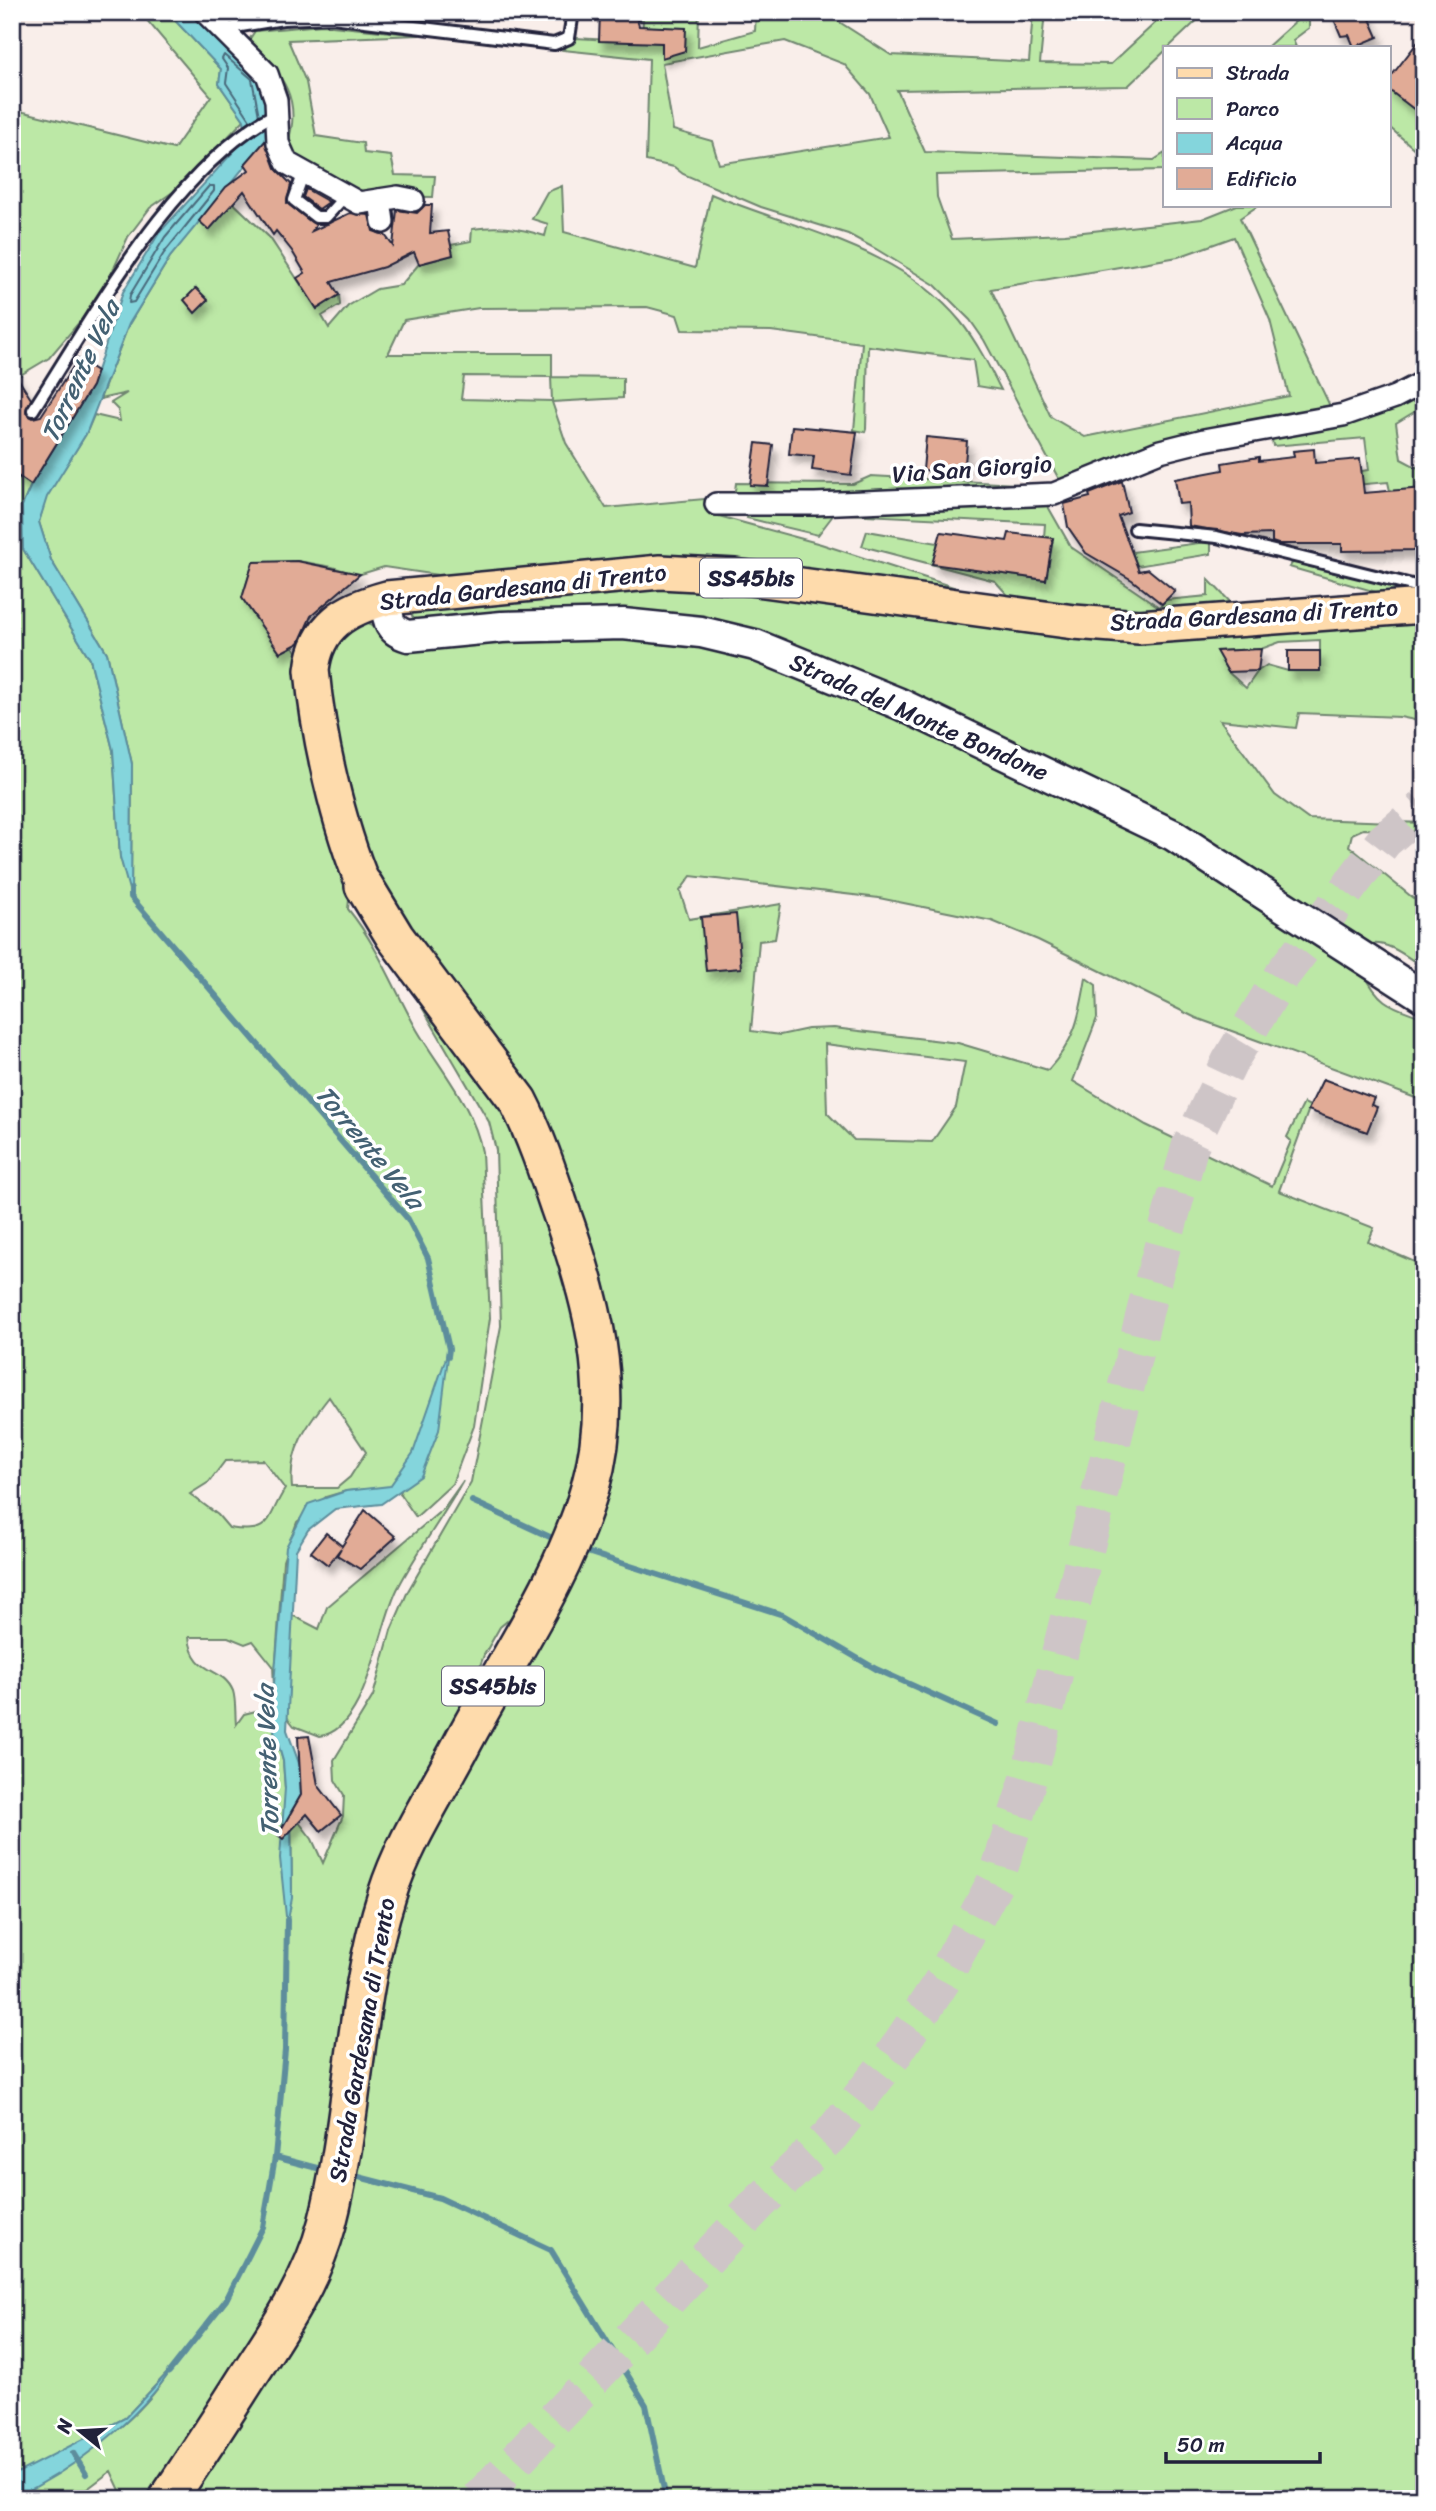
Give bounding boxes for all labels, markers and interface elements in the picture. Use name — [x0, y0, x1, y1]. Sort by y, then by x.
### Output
legend — [1163, 46, 1390, 206]
text: Strada — [1226, 54, 1290, 92]
text: Parco — [1226, 90, 1279, 128]
text: Acqua — [1225, 124, 1283, 162]
text: Edificio — [1226, 160, 1297, 198]
water label: Torrente Vela — [27, 290, 134, 450]
street label: Via San Giorgio — [891, 442, 1053, 496]
street label: Strada Gardesana di Trento — [377, 551, 669, 623]
road number: SS45bis — [700, 558, 802, 598]
street label: Strada Gardesana di Trento — [1109, 586, 1399, 644]
street label: Strada del Monte Bondone — [783, 641, 1055, 793]
water label: Torrente Vela — [304, 1074, 438, 1222]
road number: SS45bis — [442, 1666, 544, 1706]
water label: Torrente Vela — [241, 1681, 293, 1838]
street label: Strada Gardesana di Trento — [316, 1894, 408, 2186]
north arrow — [46, 2396, 116, 2466]
text: N — [46, 2414, 82, 2438]
scale bar — [1166, 2420, 1320, 2464]
text: 50 m — [1177, 2426, 1225, 2464]

